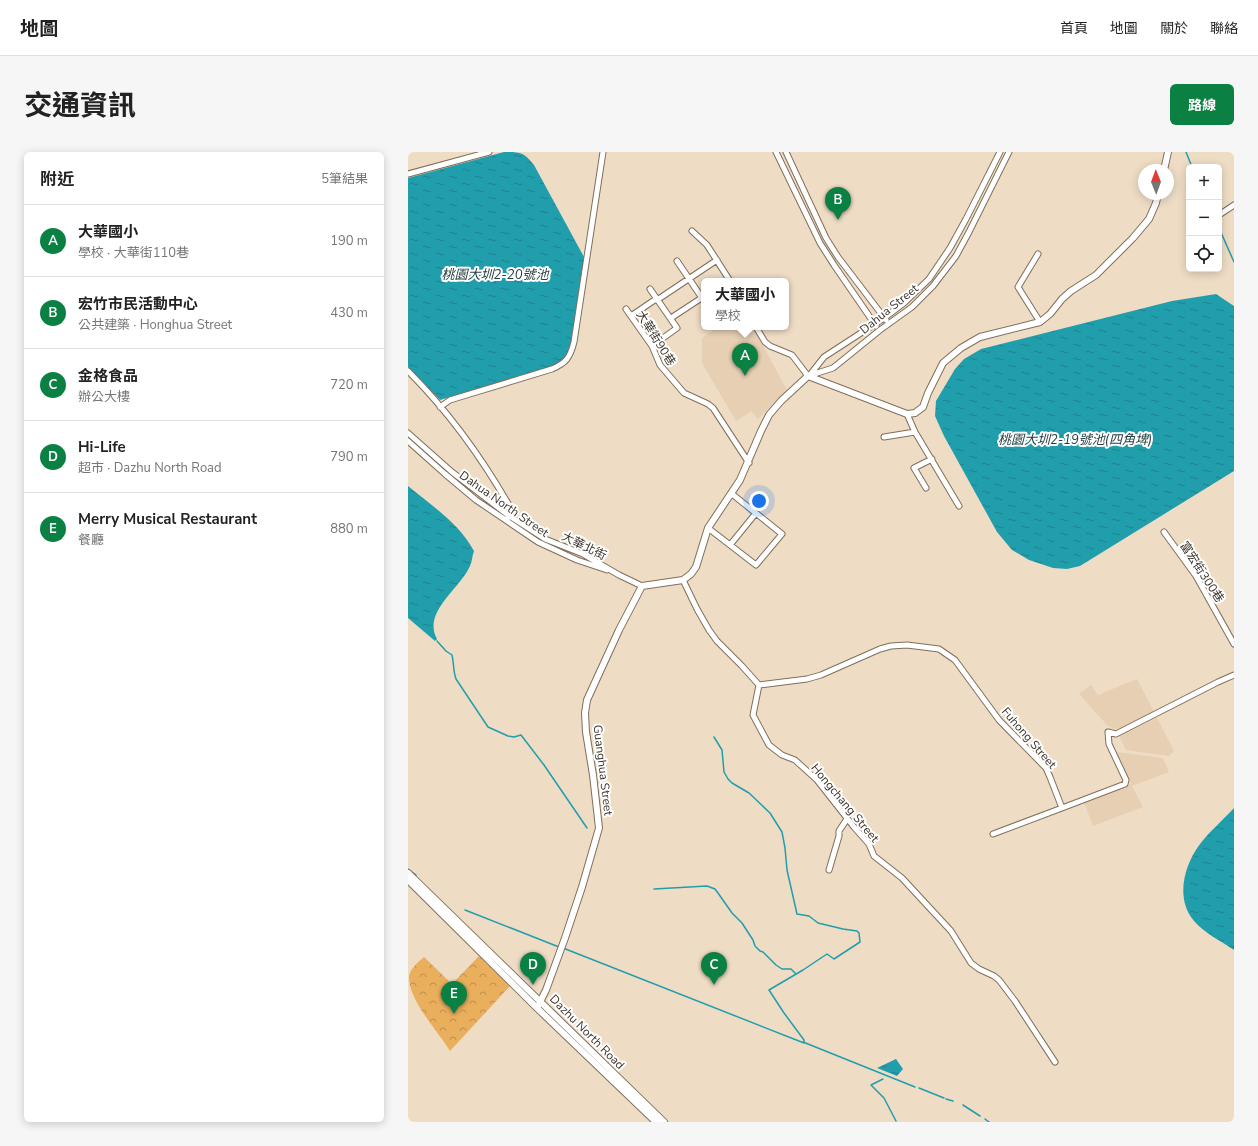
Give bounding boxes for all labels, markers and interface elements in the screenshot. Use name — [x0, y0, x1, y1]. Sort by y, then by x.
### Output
text: 地圖 — [20, 16, 58, 42]
text: 首頁 — [1060, 19, 1088, 38]
text: 地圖 — [1110, 19, 1138, 38]
text: 關於 — [1160, 19, 1188, 38]
text: 聯絡 — [1210, 19, 1238, 38]
button: 路線 — [1170, 84, 1234, 125]
text: 交通資訊 — [24, 87, 136, 125]
north arrow — [1138, 164, 1174, 200]
map controls — [1186, 164, 1222, 272]
button: + — [1186, 164, 1222, 200]
text: 附近 — [40, 168, 74, 191]
text: 5筆結果 — [321, 170, 368, 188]
pin: B — [825, 187, 851, 220]
button: − — [1186, 200, 1222, 236]
text: 大華國小 — [78, 222, 138, 242]
text: A — [48, 232, 58, 250]
text: 190 m — [330, 232, 368, 250]
button: locate — [1186, 236, 1222, 272]
text: 學校 · 大華街110巷 — [78, 244, 189, 262]
water label: 桃園大圳2-20號池 — [442, 266, 550, 284]
popup — [701, 278, 789, 330]
street label: Dahua Street — [856, 280, 922, 338]
text: 大華國小 — [715, 285, 775, 305]
text: 宏竹市民活動中心 — [78, 294, 198, 314]
text: B — [49, 304, 57, 322]
text: 430 m — [330, 304, 368, 322]
street label: 大華街90巷 — [633, 307, 679, 369]
text: 學校 — [715, 307, 741, 325]
text: 公共建築 · Honghua Street — [78, 316, 232, 334]
pin: A — [732, 343, 758, 376]
text: 金格食品 — [78, 366, 138, 386]
text: C — [49, 376, 57, 394]
text: 720 m — [330, 376, 368, 394]
text: 辦公大樓 — [78, 388, 130, 406]
water label: 桃園大圳2-19號池(四角埤) — [998, 431, 1152, 449]
text: Hi-Life — [78, 437, 126, 457]
text: D — [48, 448, 58, 466]
text: 790 m — [330, 448, 368, 466]
text: 超市 · Dazhu North Road — [78, 459, 222, 477]
street label: Dahua North Street — [456, 467, 552, 541]
your location — [749, 491, 769, 511]
text: Merry Musical Restaurant — [78, 509, 257, 529]
text: E — [49, 520, 57, 538]
text: 880 m — [330, 520, 368, 538]
street label: 大華北街 — [559, 528, 609, 564]
text: 餐廳 — [78, 531, 104, 549]
street label: 富宏街300巷 — [1176, 538, 1228, 606]
street label: Fuhong Street — [998, 704, 1061, 773]
street label: Guanghua Street — [589, 724, 617, 817]
street label: Hongchang Street — [807, 760, 883, 846]
pin: D — [520, 952, 546, 985]
pin: C — [701, 952, 727, 985]
pin: E — [441, 981, 467, 1014]
street label: Dazhu North Road — [546, 991, 628, 1073]

